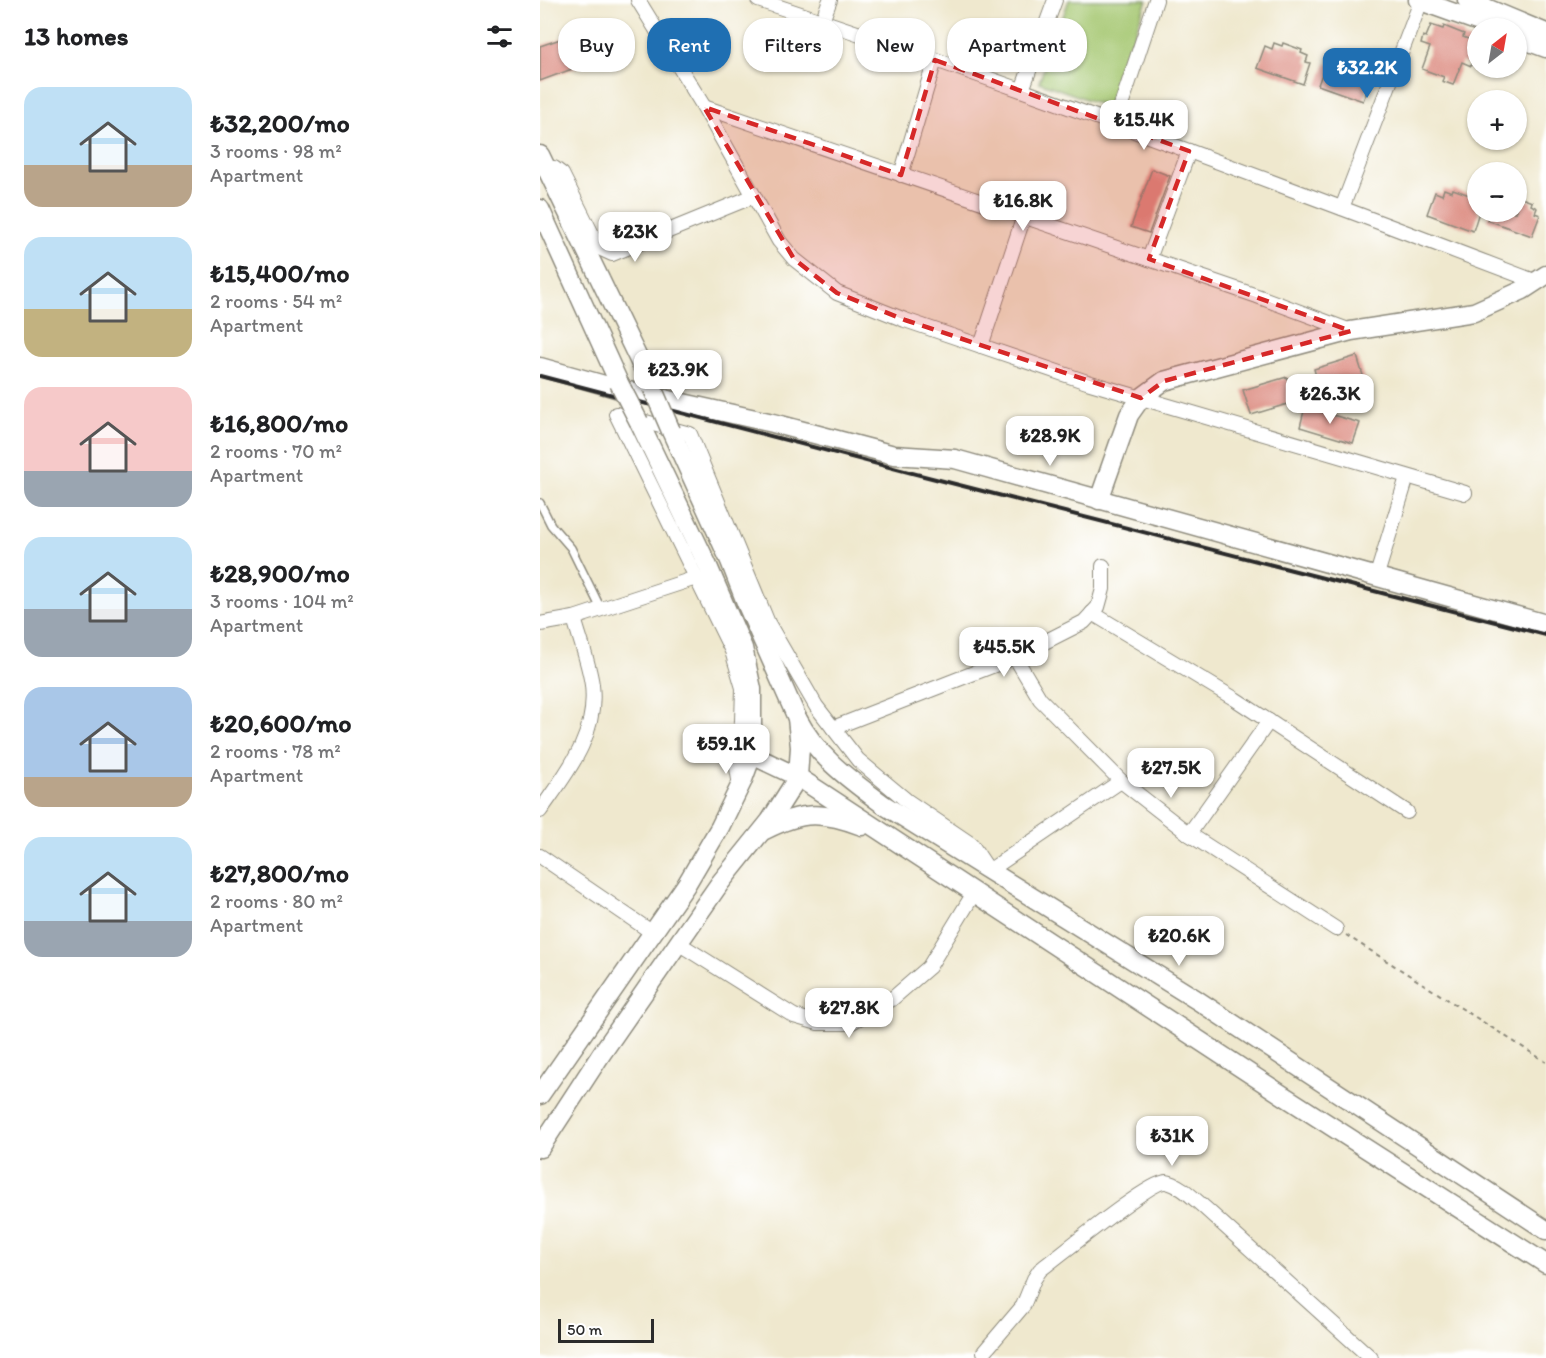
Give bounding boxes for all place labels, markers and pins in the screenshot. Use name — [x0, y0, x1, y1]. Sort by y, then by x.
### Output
pin: ₺32.2K — [1318, 48, 1416, 99]
pin: ₺15.4K — [1095, 100, 1193, 151]
pin: ₺16.8K — [974, 181, 1072, 232]
pin: ₺23K — [599, 212, 671, 263]
pin: ₺23.9K — [629, 350, 727, 401]
pin: ₺26.3K — [1281, 374, 1379, 425]
pin: ₺28.9K — [1001, 416, 1099, 467]
pin: ₺45.5K — [955, 627, 1053, 678]
pin: ₺59.1K — [677, 724, 775, 775]
pin: ₺27.5K — [1122, 748, 1220, 799]
pin: ₺20.6K — [1130, 916, 1228, 967]
pin: ₺27.8K — [800, 988, 898, 1039]
pin: ₺31K — [1136, 1116, 1208, 1167]

